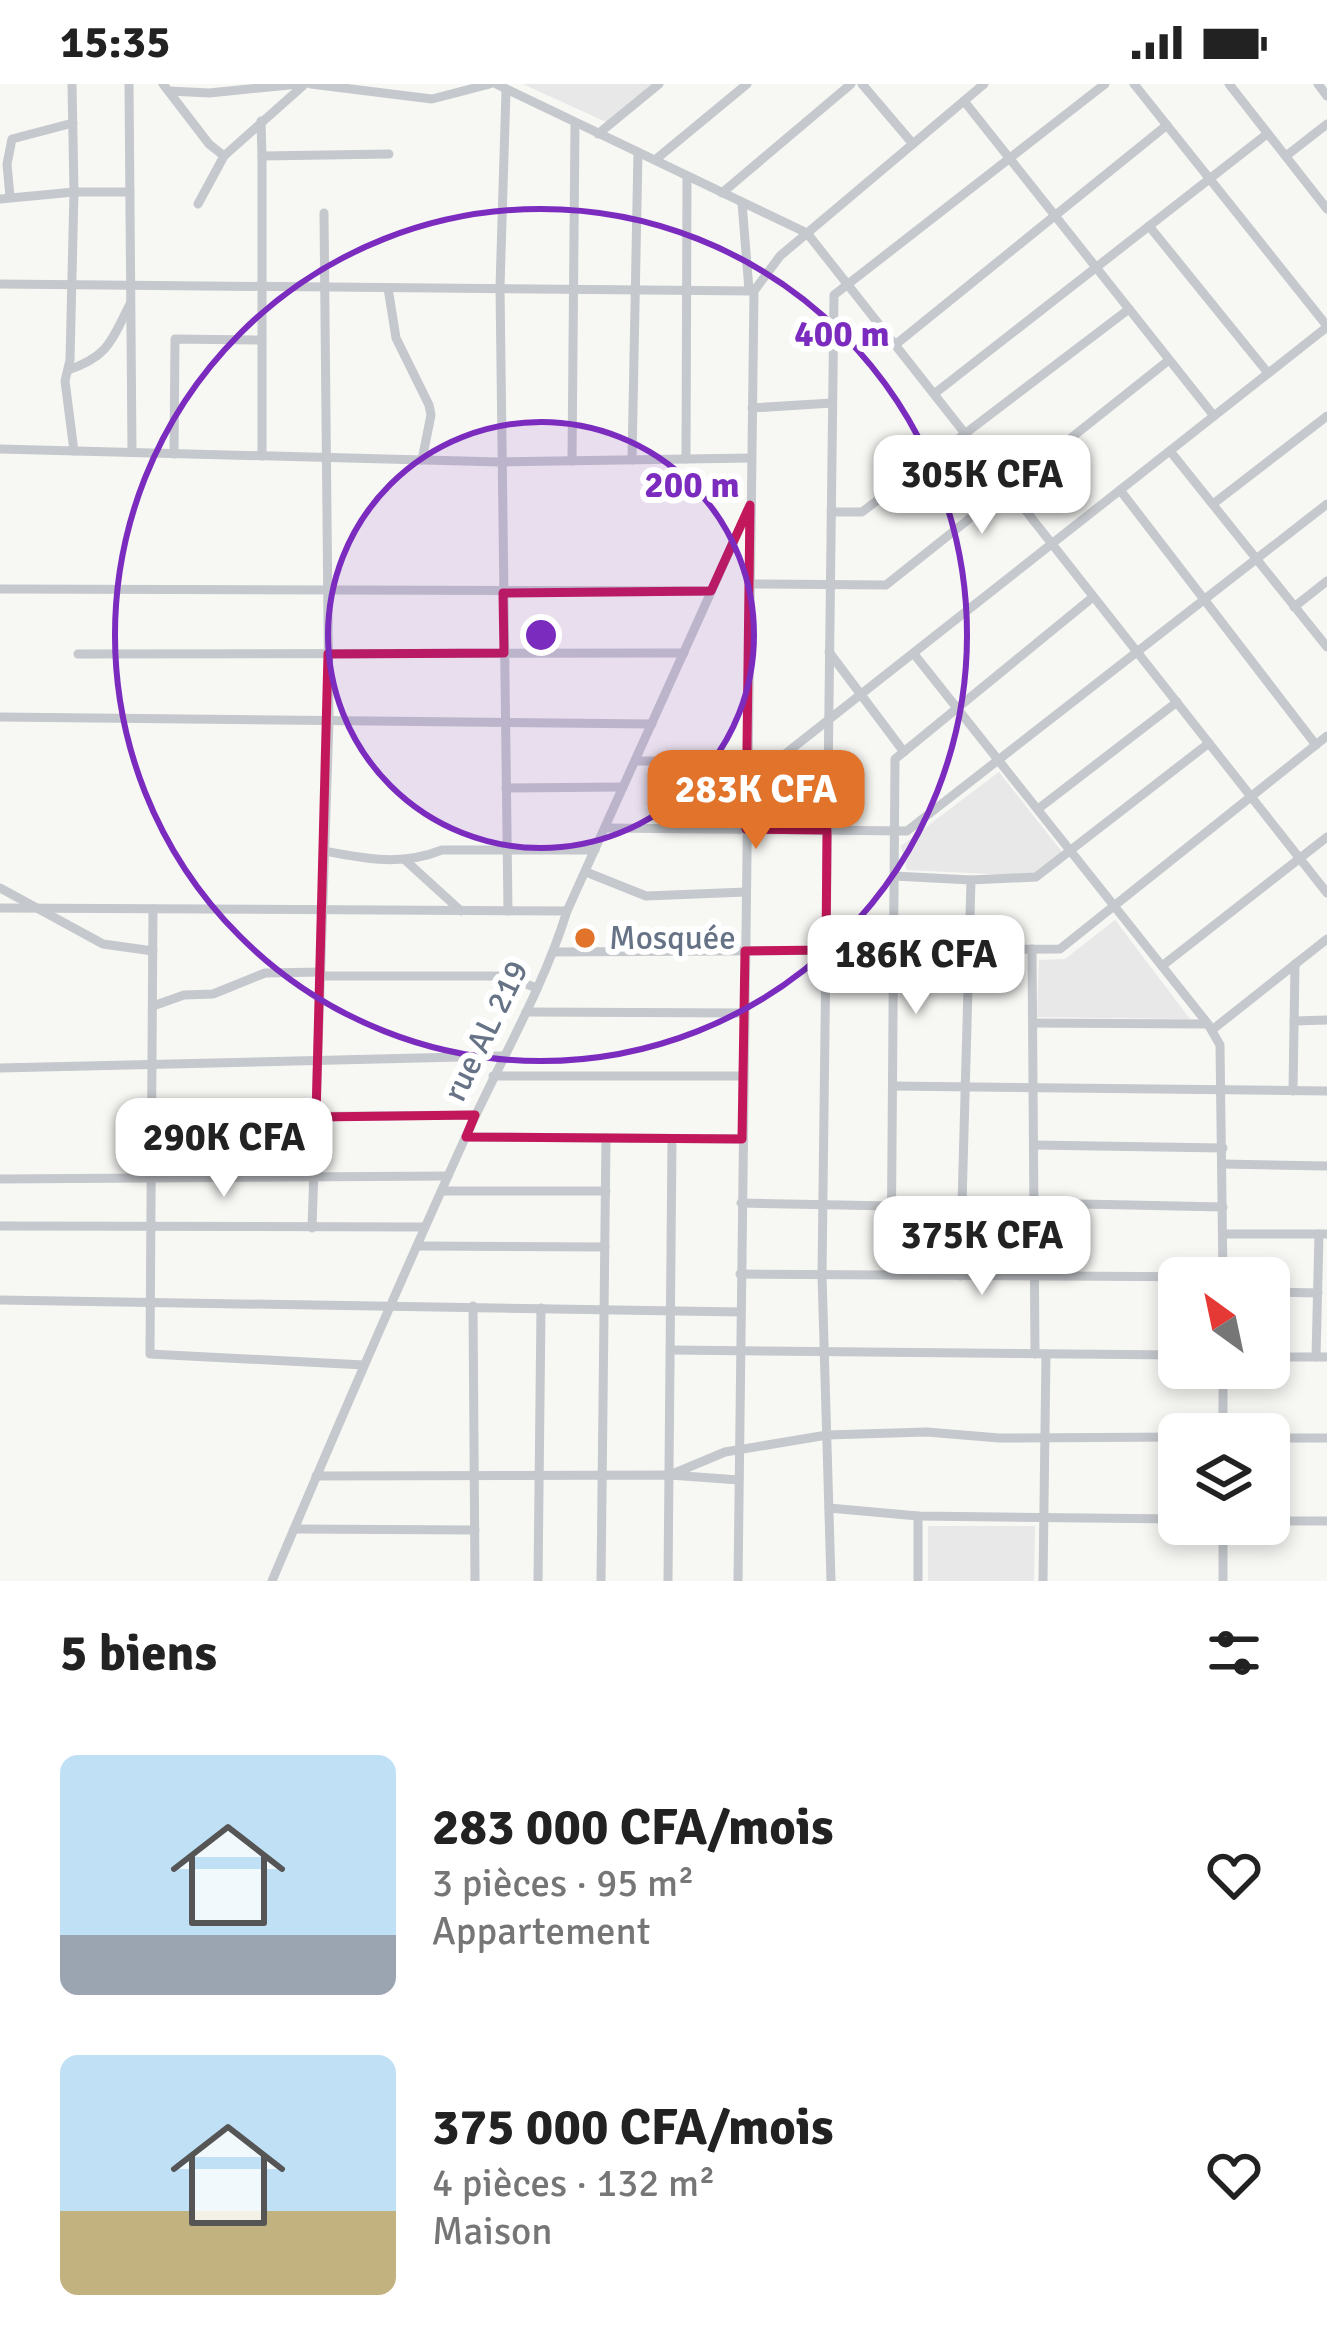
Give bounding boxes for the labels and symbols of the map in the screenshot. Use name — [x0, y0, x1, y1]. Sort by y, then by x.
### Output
text: 400 m — [794, 312, 890, 357]
pin: 305K CFA — [858, 435, 1106, 537]
text: 200 m — [644, 463, 740, 508]
centre of rings — [520, 614, 562, 656]
pin: 283K CFA — [632, 750, 880, 852]
pin: 186K CFA — [792, 915, 1040, 1017]
place label: Mosquée — [609, 918, 736, 959]
marker: Mosquée — [572, 925, 598, 951]
street label: rue AL 219 — [434, 954, 538, 1108]
pin: 290K CFA — [100, 1098, 348, 1200]
pin: 375K CFA — [858, 1196, 1106, 1298]
north arrow — [1158, 1257, 1290, 1389]

